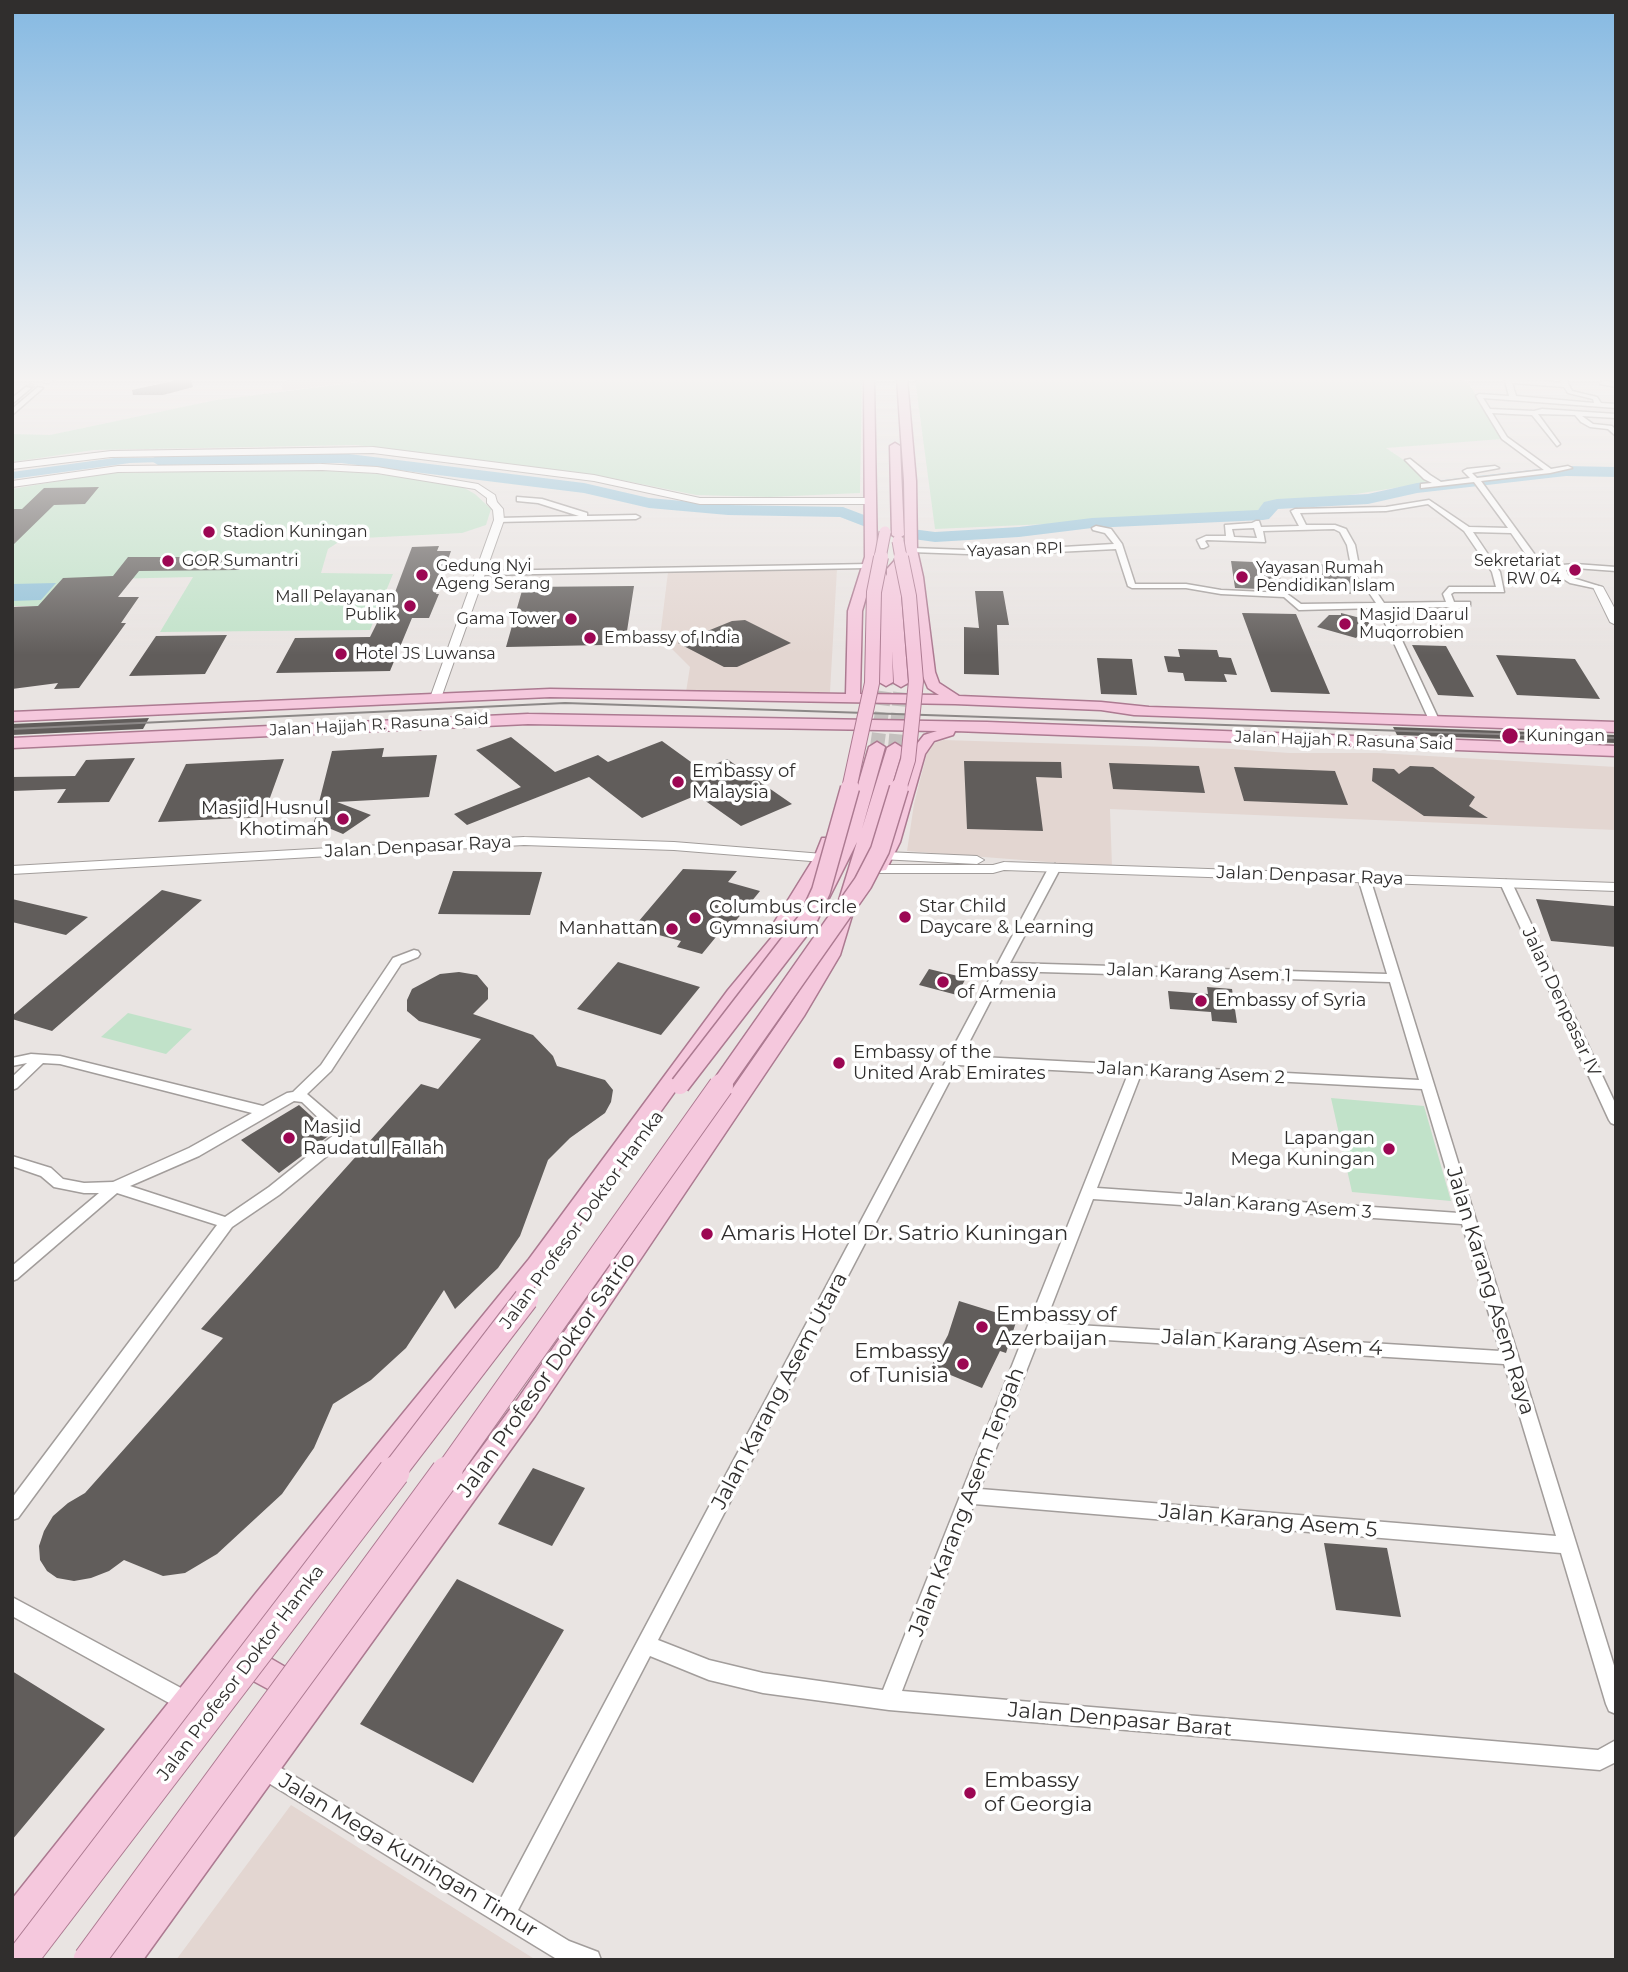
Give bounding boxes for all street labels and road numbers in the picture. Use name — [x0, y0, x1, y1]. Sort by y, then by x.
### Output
street label: Yayasan RPI — [967, 539, 1063, 561]
street label: Jalan Hajjah R. Rasuna Said — [269, 710, 489, 740]
street label: Jalan Hajjah R. Rasuna Said — [1234, 728, 1454, 754]
street label: Jalan Denpasar Raya — [324, 831, 512, 863]
street label: Jalan Denpasar Raya — [1216, 862, 1404, 890]
street label: Jalan Denpasar IV — [1517, 924, 1605, 1080]
street label: Jalan Karang Asem 1 — [1107, 959, 1291, 987]
street label: Jalan Karang Asem 2 — [1097, 1057, 1285, 1089]
street label: Jalan Profesor Doktor Hamka — [496, 1107, 668, 1333]
street label: Jalan Karang Asem Raya — [1440, 1164, 1540, 1418]
street label: Jalan Karang Asem 3 — [1184, 1189, 1372, 1223]
street label: Jalan Profesor Doktor Satrio — [453, 1248, 641, 1502]
street label: Jalan Karang Asem Utara — [707, 1268, 853, 1514]
street label: Jalan Karang Asem 4 — [1161, 1325, 1383, 1361]
street label: Jalan Karang Asem Tengah — [904, 1364, 1030, 1640]
street label: Jalan Karang Asem 5 — [1158, 1499, 1378, 1543]
street label: Jalan Profesor Doktor Hamka — [153, 1561, 329, 1785]
street label: Jalan Denpasar Barat — [1007, 1698, 1233, 1742]
street label: Jalan Mega Kuningan Timur — [274, 1769, 542, 1943]

